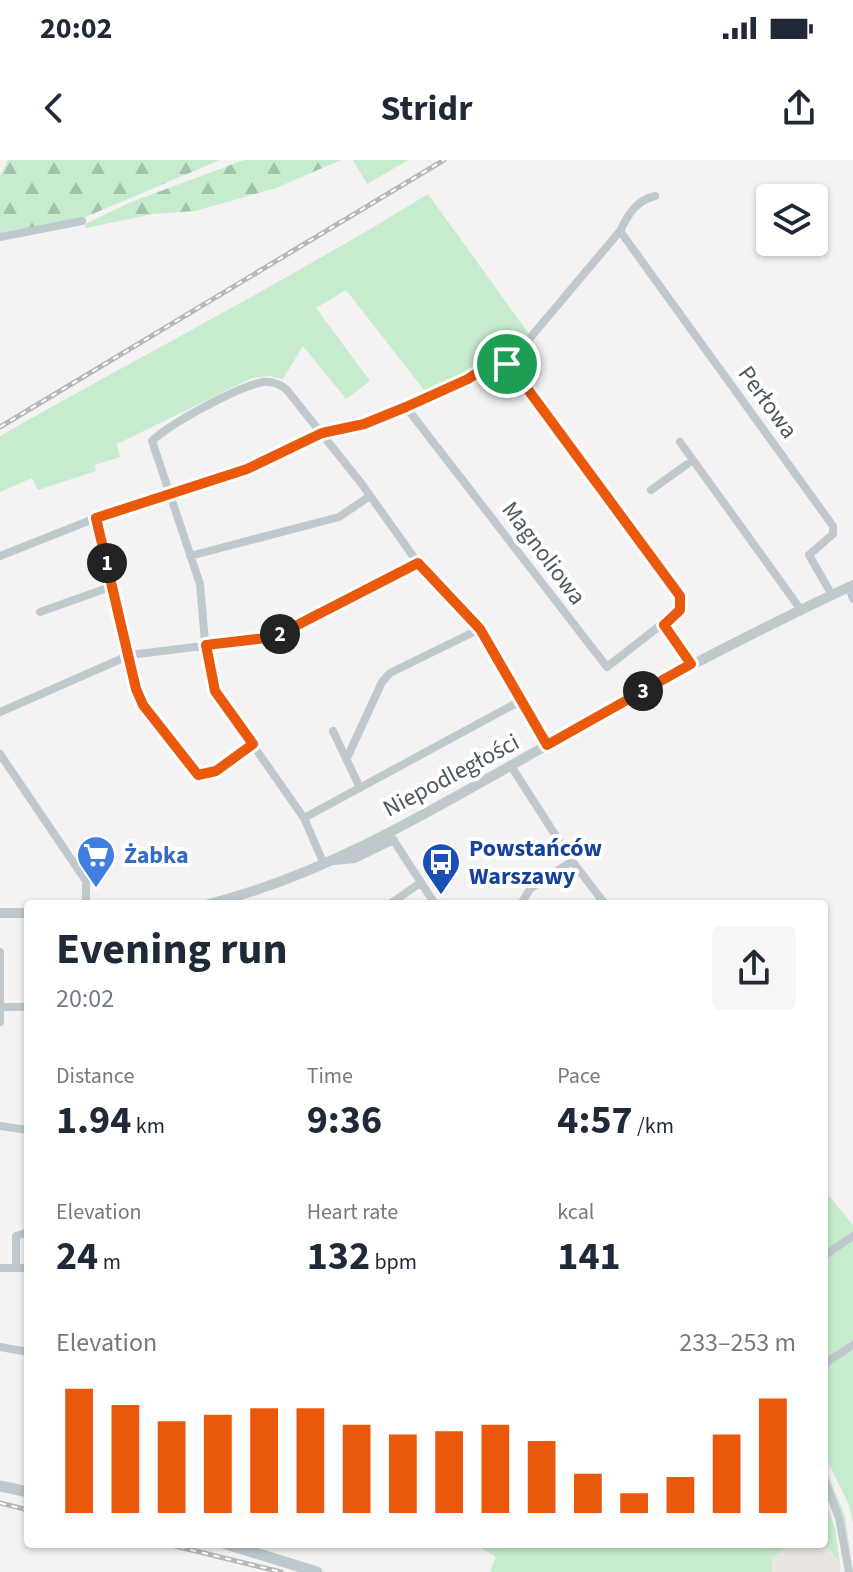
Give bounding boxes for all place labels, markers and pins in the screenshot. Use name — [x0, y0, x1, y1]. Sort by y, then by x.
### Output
pin — [473, 330, 541, 398]
pin: 1 — [87, 543, 127, 583]
pin: 2 — [260, 614, 300, 654]
pin: 3 — [623, 671, 663, 711]
place label: Powstańców Warszawy — [469, 831, 602, 894]
supermarket icon: Żabka — [75, 834, 117, 889]
place label: Żabka — [124, 838, 189, 873]
bus stop icon: Powstańców Warszawy — [420, 841, 462, 896]

